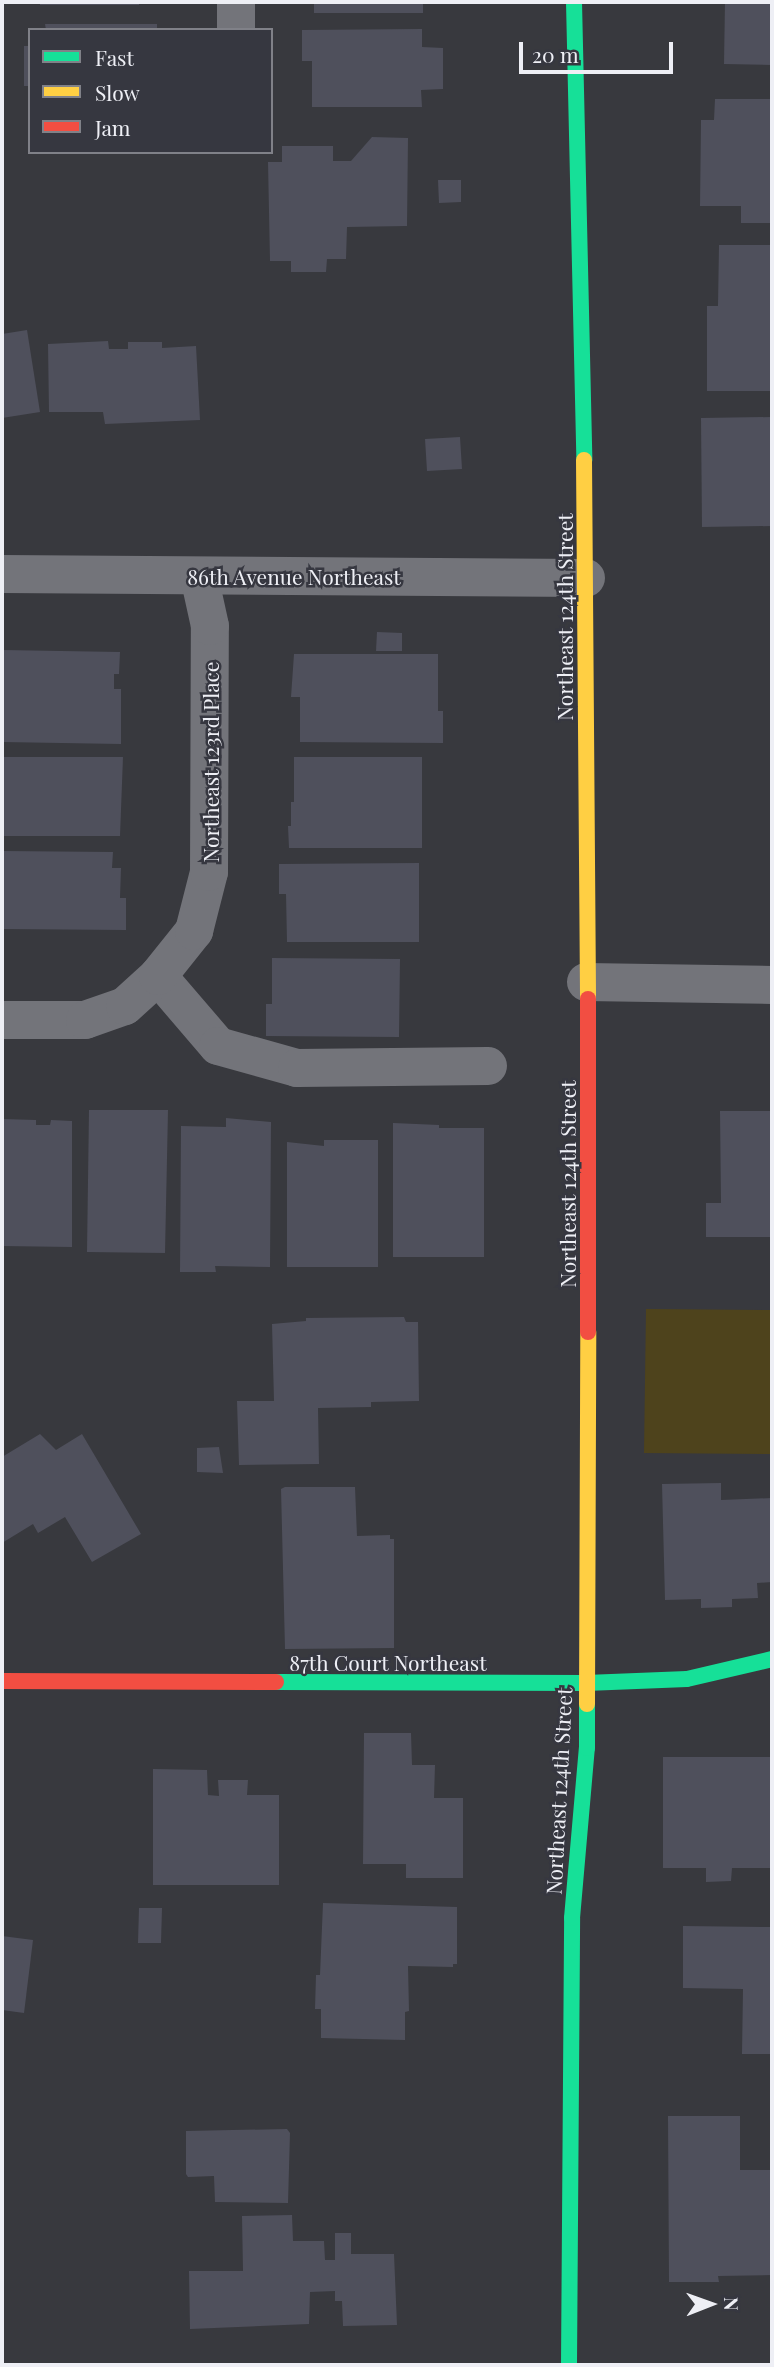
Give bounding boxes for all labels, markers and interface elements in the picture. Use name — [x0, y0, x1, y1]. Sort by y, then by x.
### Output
legend — [28, 28, 273, 154]
scale bar — [522, 28, 676, 72]
text: 20 m — [532, 40, 579, 68]
text: Fast — [95, 43, 134, 71]
text: Slow — [95, 78, 140, 106]
text: Jam — [95, 113, 131, 141]
street label: Northeast 124th Street — [551, 513, 577, 721]
street label: 86th Avenue Northeast — [187, 563, 401, 589]
street label: Northeast 123rd Place — [197, 661, 223, 863]
street label: Northeast 124th Street — [554, 1080, 580, 1288]
street label: 87th Court Northeast — [289, 1649, 487, 1675]
street label: Northeast 124th Street — [540, 1687, 576, 1895]
north arrow — [676, 2269, 746, 2339]
text: N — [719, 2297, 745, 2311]

